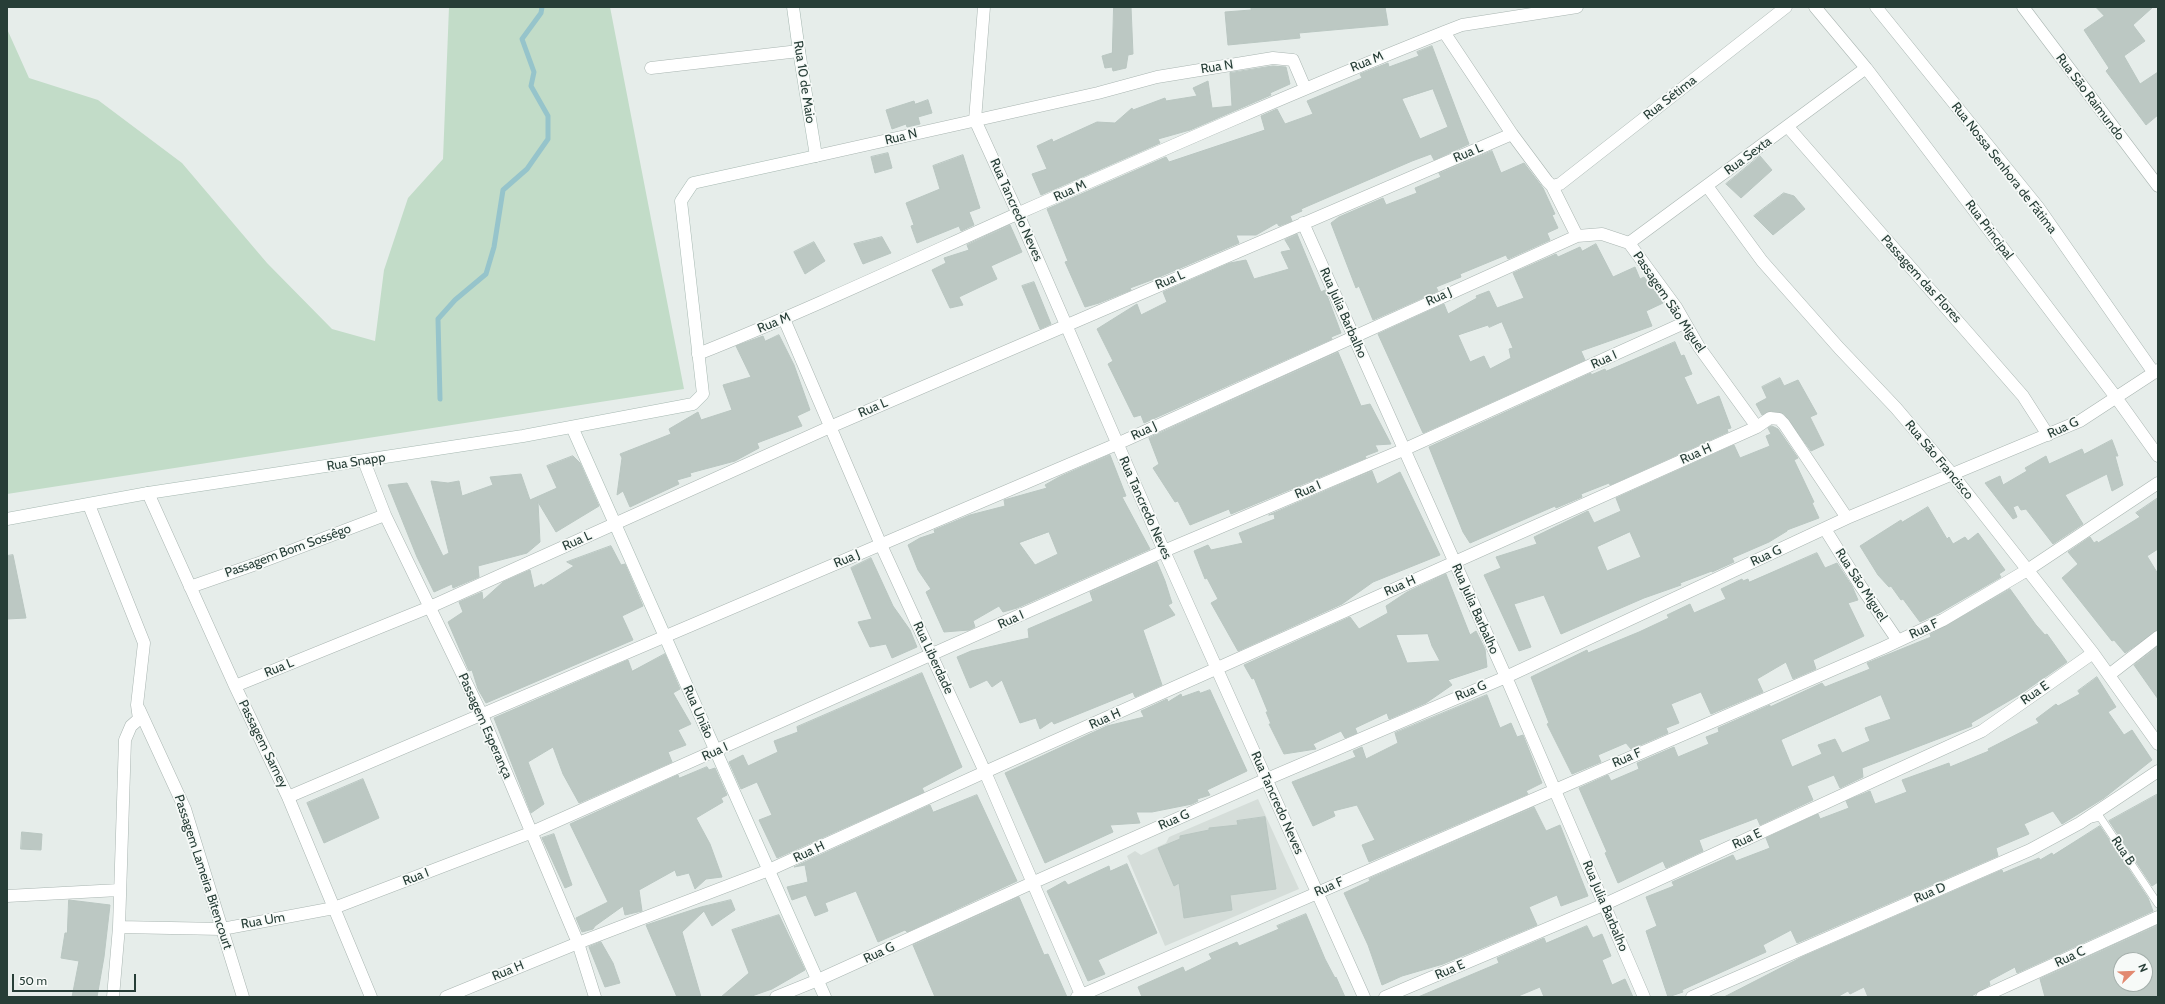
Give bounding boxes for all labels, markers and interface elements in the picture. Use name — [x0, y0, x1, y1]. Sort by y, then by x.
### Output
street label: Rua 10 de Maio — [790, 40, 818, 124]
street label: Rua M — [1348, 48, 1386, 76]
street label: Rua São Raimundo — [2052, 51, 2128, 143]
street label: Rua N — [1200, 57, 1234, 77]
street label: Rua Sétima — [1640, 73, 1700, 123]
street label: Rua Nossa Senhora de Fátima — [1948, 99, 2060, 237]
street label: Rua N — [883, 126, 919, 148]
street label: Rua Sexta — [1721, 134, 1775, 178]
street label: Rua L — [1451, 140, 1485, 166]
street label: Rua Tancredo Neves — [986, 156, 1046, 264]
street label: Rua M — [1051, 177, 1089, 205]
street label: Rua Principal — [1962, 197, 2016, 263]
street label: Passagem das Flores — [1878, 232, 1964, 326]
street label: Passagem São Miguel — [1630, 249, 1708, 355]
street label: Rua Julia Barbalho — [1316, 265, 1370, 361]
street label: Rua L — [1153, 267, 1187, 293]
street label: Rua J — [1424, 284, 1454, 310]
street label: Rua M — [755, 309, 793, 337]
street label: Rua I — [1589, 347, 1619, 373]
street label: Rua L — [856, 395, 890, 421]
street label: Rua G — [2045, 414, 2081, 442]
street label: Rua São Francisco — [1901, 417, 1977, 503]
street label: Rua J — [1128, 418, 1160, 444]
street label: Rua H — [1678, 440, 1714, 468]
street label: Rua Snapp — [326, 450, 386, 474]
street label: Rua Tancredo Neves — [1115, 454, 1175, 562]
street label: Rua I — [1293, 478, 1323, 502]
street label: Passagem Bom Sossêgo — [223, 521, 353, 581]
street label: Rua L — [560, 528, 594, 554]
street label: Rua G — [1748, 542, 1784, 570]
street label: Rua São Miguel — [1832, 546, 1890, 624]
street label: Rua J — [832, 547, 862, 571]
street label: Rua Julia Barbalho — [1448, 561, 1502, 657]
street label: Rua H — [1382, 572, 1418, 600]
street label: Rua I — [996, 607, 1026, 633]
street label: Rua F — [1907, 615, 1941, 643]
street label: Rua Liberdade — [909, 619, 957, 697]
street label: Rua L — [262, 655, 296, 681]
street label: Passagem Esperança — [455, 671, 515, 781]
street label: Rua G — [1453, 677, 1489, 705]
street label: Rua E — [2018, 678, 2052, 708]
street label: Rua União — [679, 683, 717, 741]
street label: Passagem Sarney — [235, 697, 291, 791]
street label: Rua H — [1087, 705, 1123, 733]
street label: Rua I — [700, 739, 730, 765]
street label: Rua F — [1610, 745, 1644, 771]
street label: Rua Tancredo Neves — [1247, 749, 1307, 857]
street label: Passagem Lameira Bitencourt — [171, 793, 235, 951]
street label: Rua G — [1156, 806, 1192, 834]
street label: Rua E — [1730, 825, 1764, 853]
street label: Rua B — [2108, 834, 2138, 868]
street label: Rua H — [791, 838, 827, 866]
street label: Rua Julia Barbalho — [1579, 858, 1631, 954]
street label: Rua I — [401, 865, 431, 889]
street label: Rua F — [1312, 874, 1346, 900]
street label: Rua D — [1912, 879, 1948, 907]
street label: Rua Um — [240, 909, 286, 933]
street label: Rua G — [861, 939, 897, 967]
street label: Rua C — [2052, 943, 2088, 971]
north arrow — [2113, 952, 2153, 992]
street label: Rua E — [1433, 957, 1467, 983]
street label: Rua H — [490, 958, 526, 984]
text: N — [2135, 961, 2151, 974]
scale bar — [14, 966, 138, 992]
text: 50 m — [19, 973, 47, 988]

